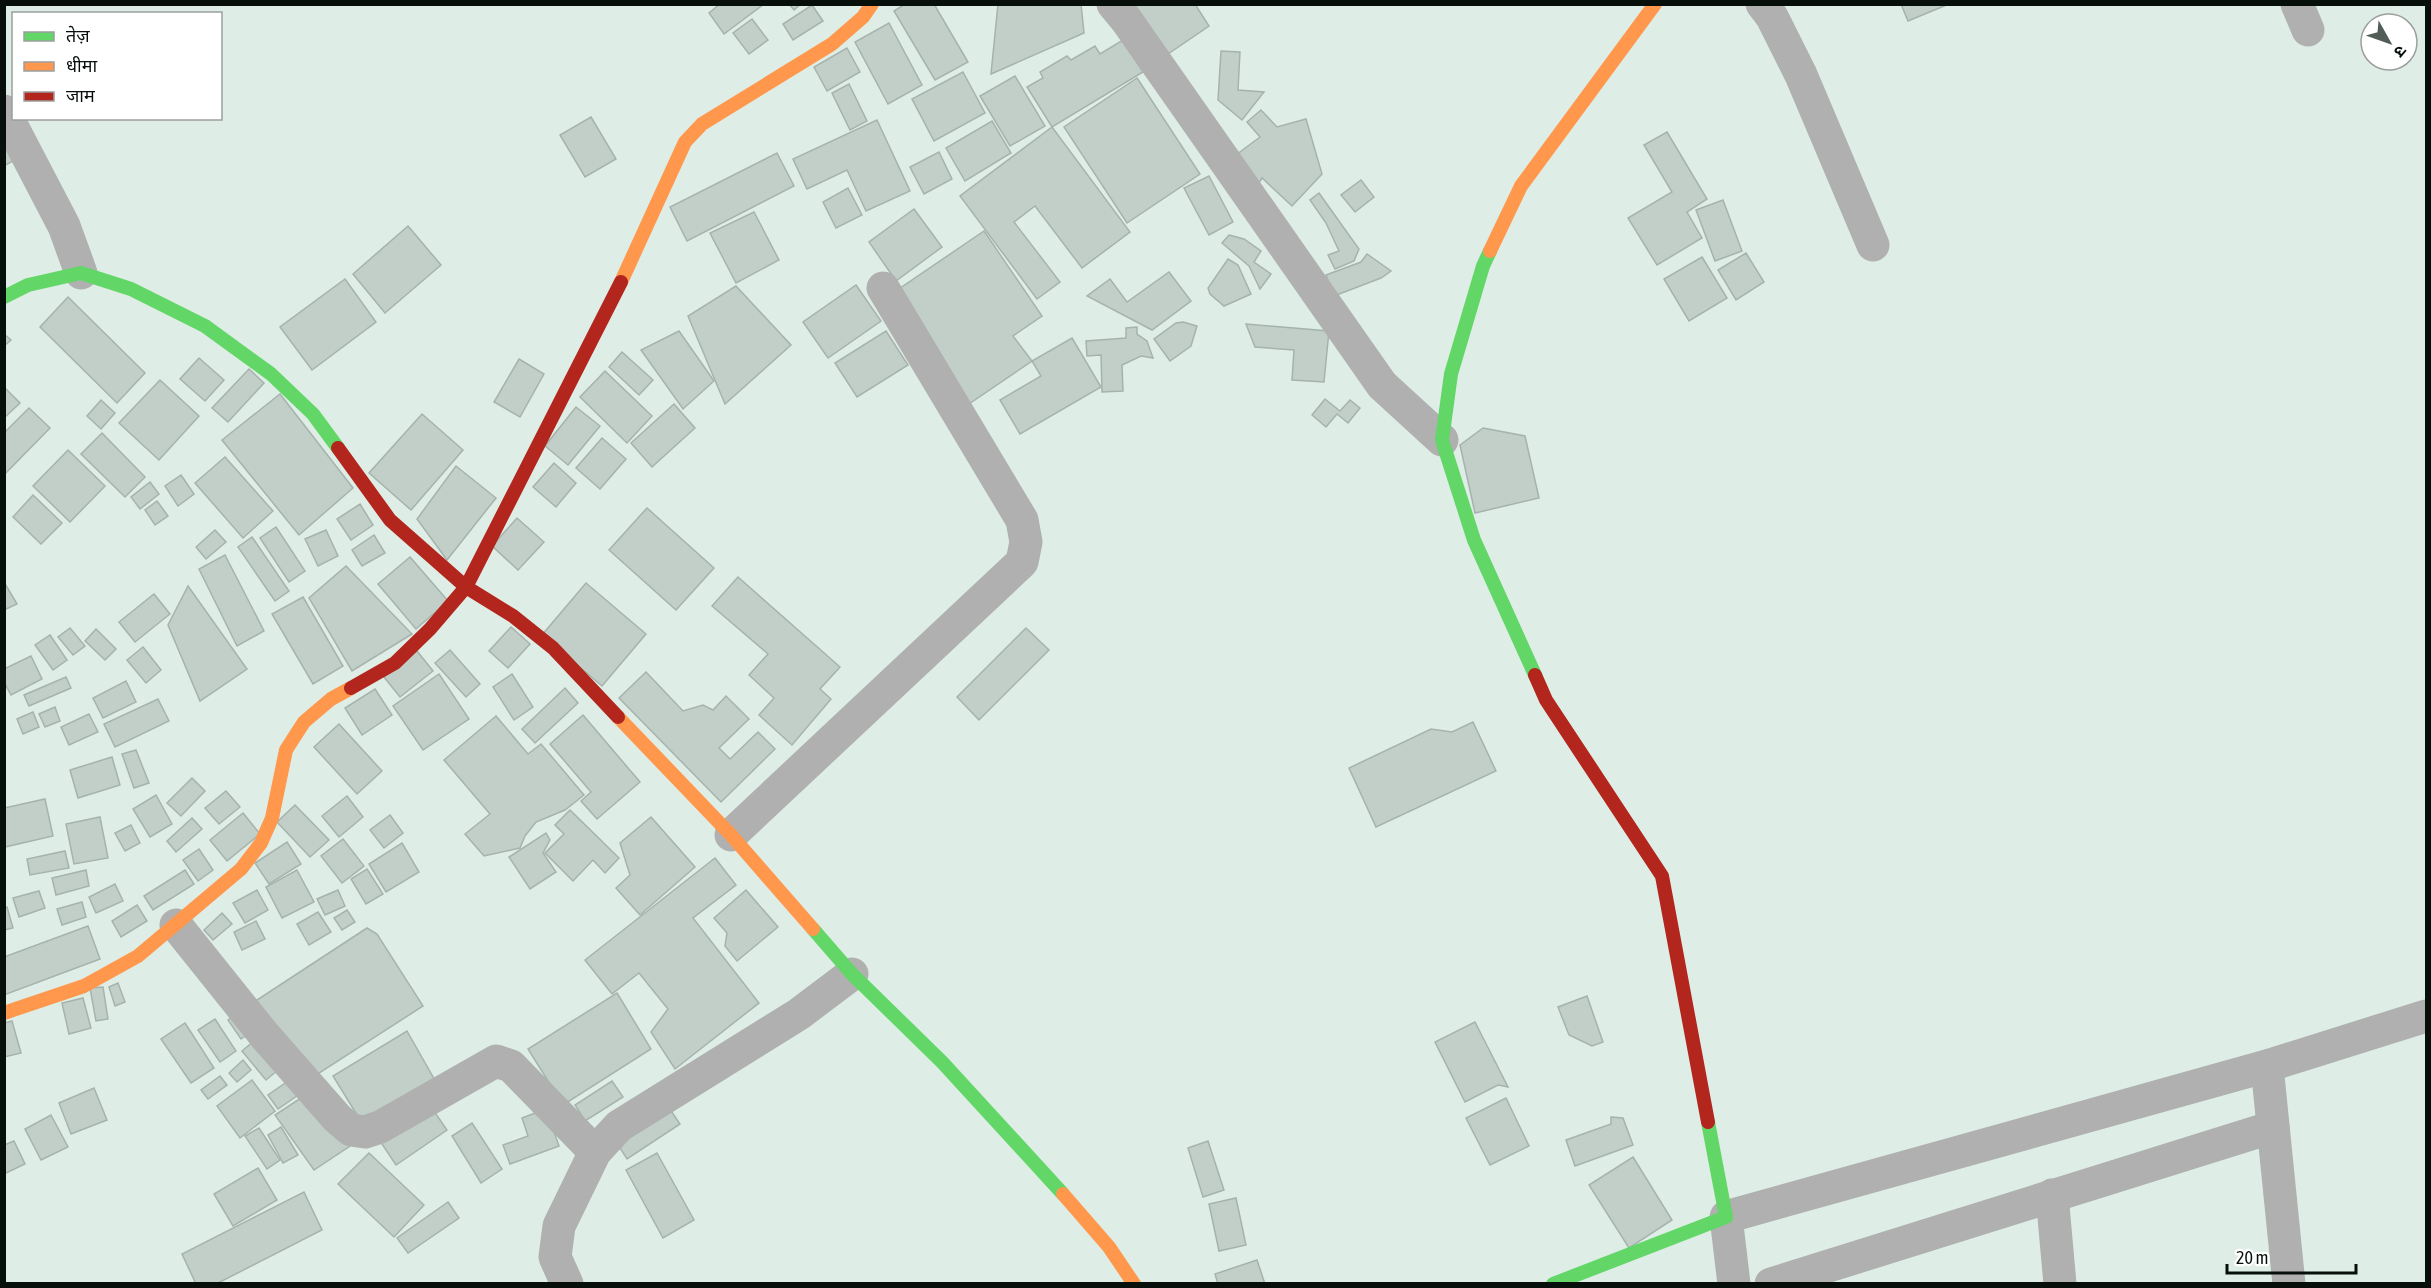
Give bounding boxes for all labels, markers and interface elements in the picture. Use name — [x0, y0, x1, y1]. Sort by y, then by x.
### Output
legend — [12, 12, 222, 120]
north arrow — [2359, 12, 2419, 72]
text: तेज़ — [66, 25, 90, 46]
text: उ — [2390, 42, 2410, 61]
text: धीमा — [66, 55, 97, 76]
text: जाम — [66, 85, 96, 106]
scale bar — [2227, 1237, 2356, 1275]
text: 20 m — [2236, 1247, 2268, 1268]

